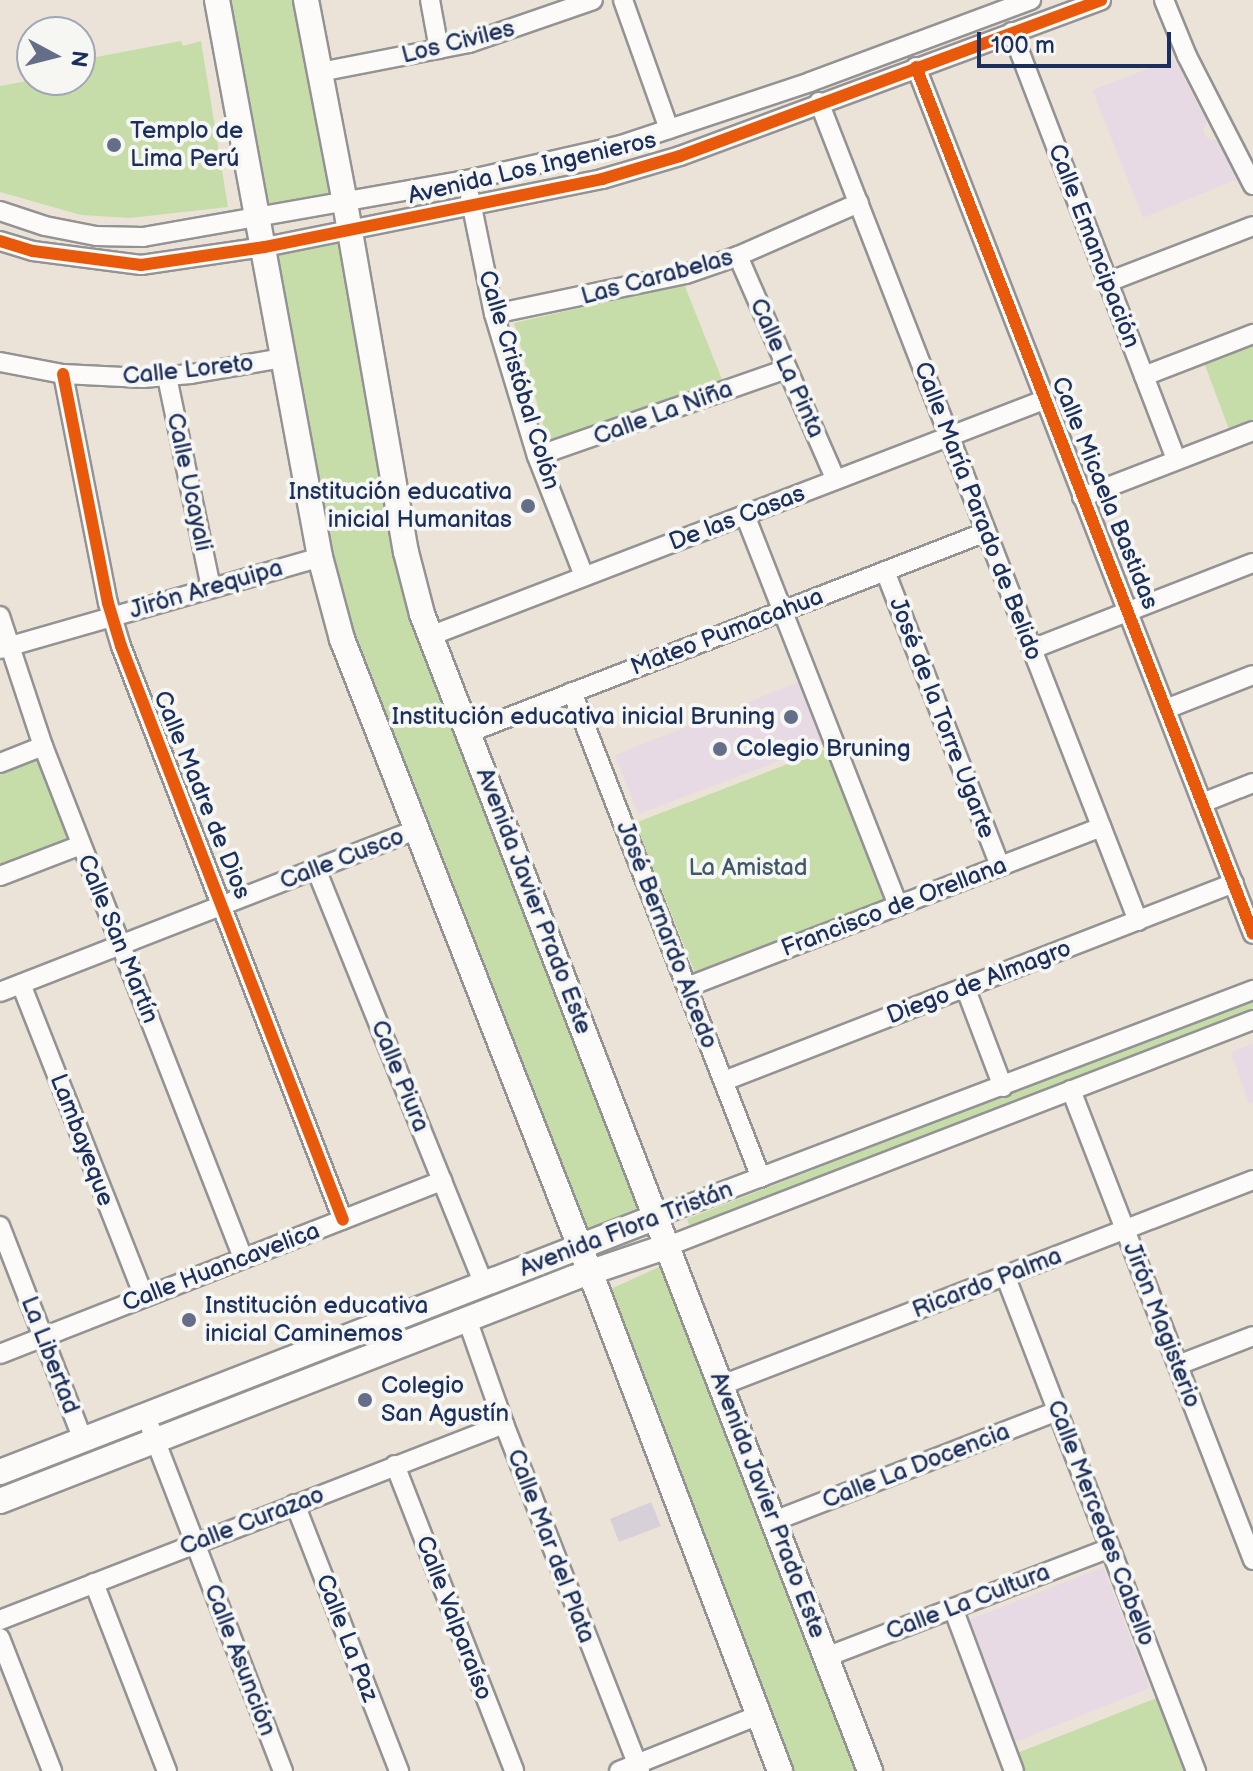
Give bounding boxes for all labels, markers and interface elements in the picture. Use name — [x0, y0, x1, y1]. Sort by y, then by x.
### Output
street label: Los Civiles — [399, 14, 517, 70]
north arrow — [16, 16, 96, 96]
scale bar — [981, 16, 1175, 66]
text: 100 m — [991, 31, 1055, 60]
text: N — [64, 49, 93, 69]
place label: Templo de Lima Perú — [130, 117, 243, 173]
street label: Avenida Los Ingenieros — [405, 125, 659, 211]
marker: Templo de Lima Perú — [105, 136, 123, 154]
street label: Calle Emancipación — [1042, 140, 1146, 352]
street label: Las Carabelas — [578, 243, 736, 311]
street label: Calle Cristóbal Colón — [472, 267, 566, 493]
street label: Calle La Pinta — [743, 294, 831, 442]
street label: Calle Loreto — [121, 349, 255, 391]
street label: Calle María Parado de Belido — [908, 358, 1048, 664]
street label: Calle Micaela Bastidas — [1045, 373, 1165, 613]
street label: Calle La Niña — [590, 375, 736, 451]
street label: Calle Ucayali — [160, 410, 218, 554]
place label: Institución educativa inicial Humanitas — [289, 478, 512, 534]
street label: De las Casas — [665, 479, 809, 557]
marker: Institución educativa inicial Humanitas — [519, 497, 537, 515]
street label: Jirón Arequipa — [126, 553, 286, 625]
street label: Mateo Pumacahua — [627, 582, 827, 682]
street label: José de la Torre Ugarte — [883, 593, 1001, 843]
street label: Calle Madre de Dios — [147, 687, 257, 903]
place label: Institución educativa inicial Bruning — [392, 703, 775, 731]
marker: Institución educativa inicial Bruning — [782, 708, 800, 726]
place label: Colegio Bruning — [736, 735, 911, 763]
marker: Colegio Bruning — [711, 740, 729, 758]
street label: Avenida Javier Prado Este — [470, 763, 598, 1039]
street label: José Bernardo Alcedo — [610, 817, 724, 1053]
street label: Calle Cusco — [276, 822, 408, 896]
street label: Calle San Martín — [71, 850, 165, 1028]
street label: Francisco de Orellana — [777, 851, 1011, 963]
park label: La Amistad — [688, 854, 808, 882]
street label: Diego de Almagro — [883, 934, 1075, 1030]
street label: Calle Piura — [365, 1016, 435, 1136]
street label: Lambayeque — [44, 1070, 120, 1210]
street label: Avenida Flora Tristán — [515, 1175, 737, 1283]
street label: Calle Huancavelica — [118, 1216, 324, 1318]
street label: Jirón Magisterio — [1117, 1238, 1207, 1412]
street label: Ricardo Palma — [908, 1241, 1066, 1325]
street label: La Libertad — [14, 1292, 86, 1418]
place label: Institución educativa inicial Caminemos — [205, 1292, 428, 1348]
marker: Institución educativa inicial Caminemos — [180, 1311, 198, 1329]
street label: Avenida Javier Prado Este — [704, 1367, 832, 1643]
place label: Colegio San Agustín — [381, 1372, 509, 1428]
marker: Colegio San Agustín — [356, 1391, 374, 1409]
street label: Calle Mercedes Cabello — [1041, 1396, 1161, 1650]
street label: Calle La Docencia — [818, 1417, 1014, 1515]
street label: Calle Mar del Plata — [501, 1445, 601, 1647]
street label: Calle Curazao — [176, 1480, 328, 1562]
street label: Calle Valparaíso — [409, 1531, 499, 1705]
street label: Calle La Cultura — [882, 1558, 1054, 1646]
street label: Calle La Paz — [310, 1570, 384, 1706]
street label: Calle Asunción — [198, 1580, 282, 1740]

